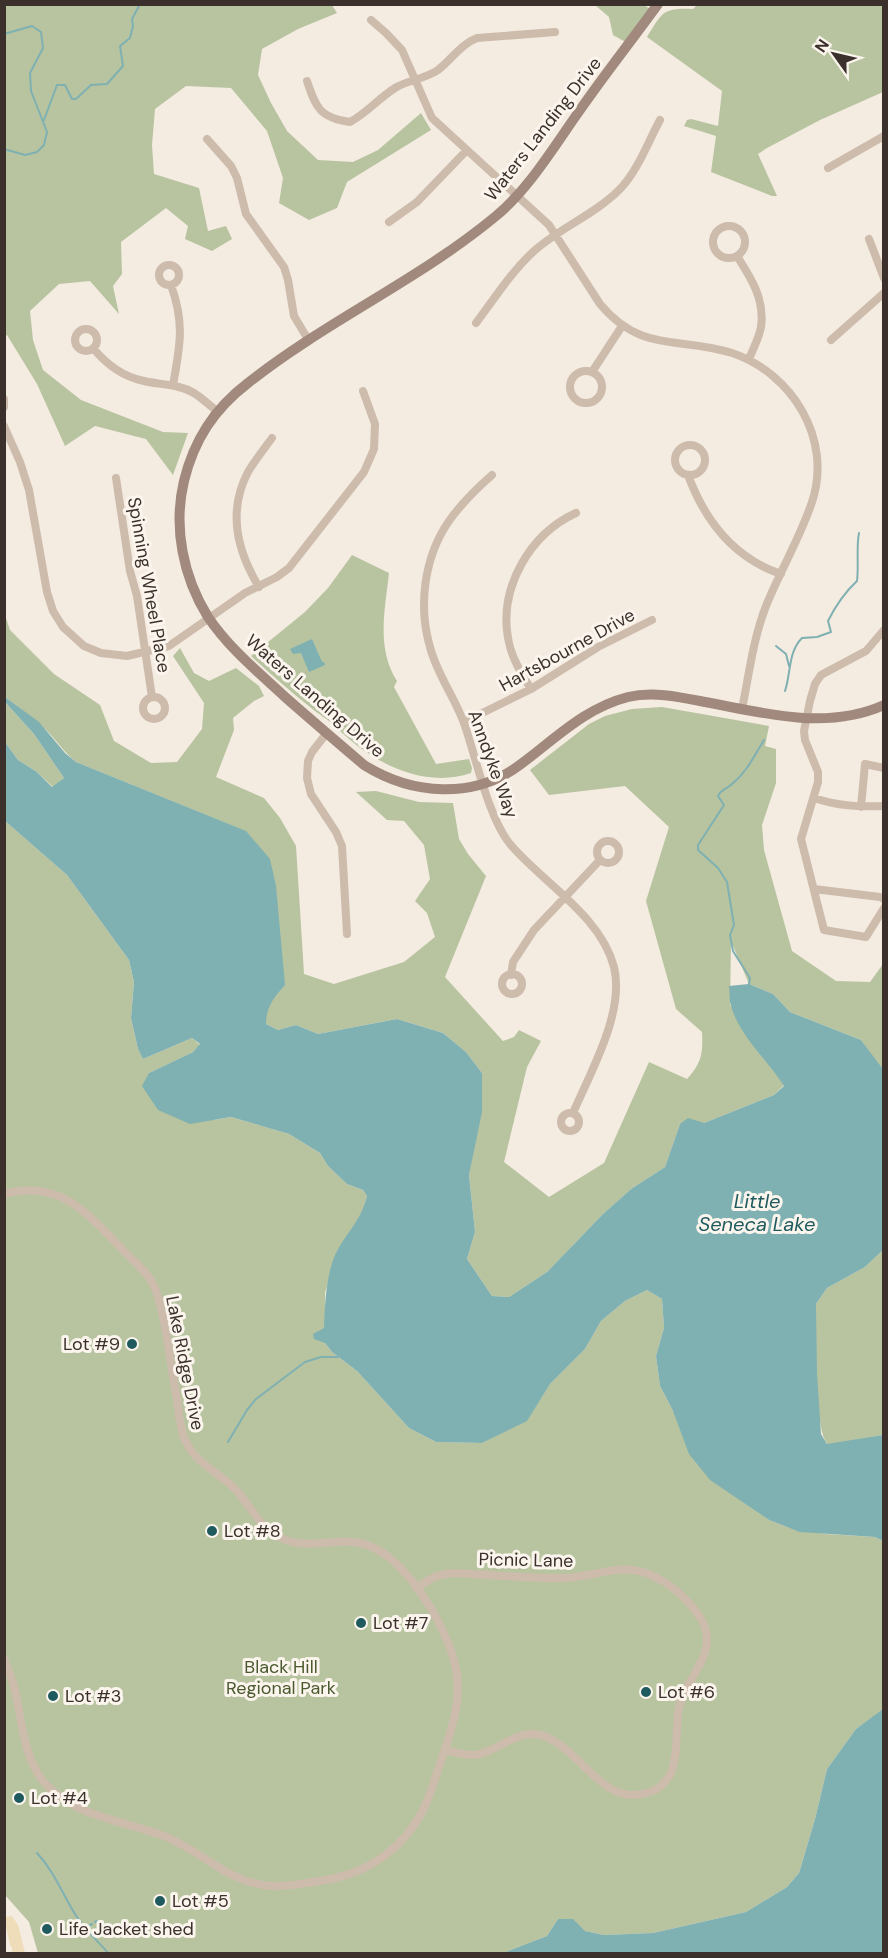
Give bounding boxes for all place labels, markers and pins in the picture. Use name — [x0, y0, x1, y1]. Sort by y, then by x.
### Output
place label: Lot #9 — [63, 1332, 120, 1356]
marker: Lot #9 — [125, 1337, 139, 1351]
place label: Lot #8 — [224, 1519, 281, 1543]
marker: Lot #8 — [205, 1524, 219, 1538]
place label: Lot #7 — [373, 1611, 428, 1635]
marker: Lot #7 — [354, 1616, 368, 1630]
place label: Lot #6 — [658, 1680, 715, 1704]
place label: Lot #3 — [65, 1684, 121, 1708]
marker: Lot #6 — [639, 1685, 653, 1699]
marker: Lot #3 — [46, 1689, 60, 1703]
place label: Lot #4 — [31, 1786, 88, 1810]
marker: Lot #4 — [12, 1791, 26, 1805]
place label: Lot #5 — [172, 1889, 229, 1913]
marker: Lot #5 — [153, 1894, 167, 1908]
place label: Life Jacket shed — [59, 1917, 194, 1941]
marker: Life Jacket shed — [40, 1922, 54, 1936]

